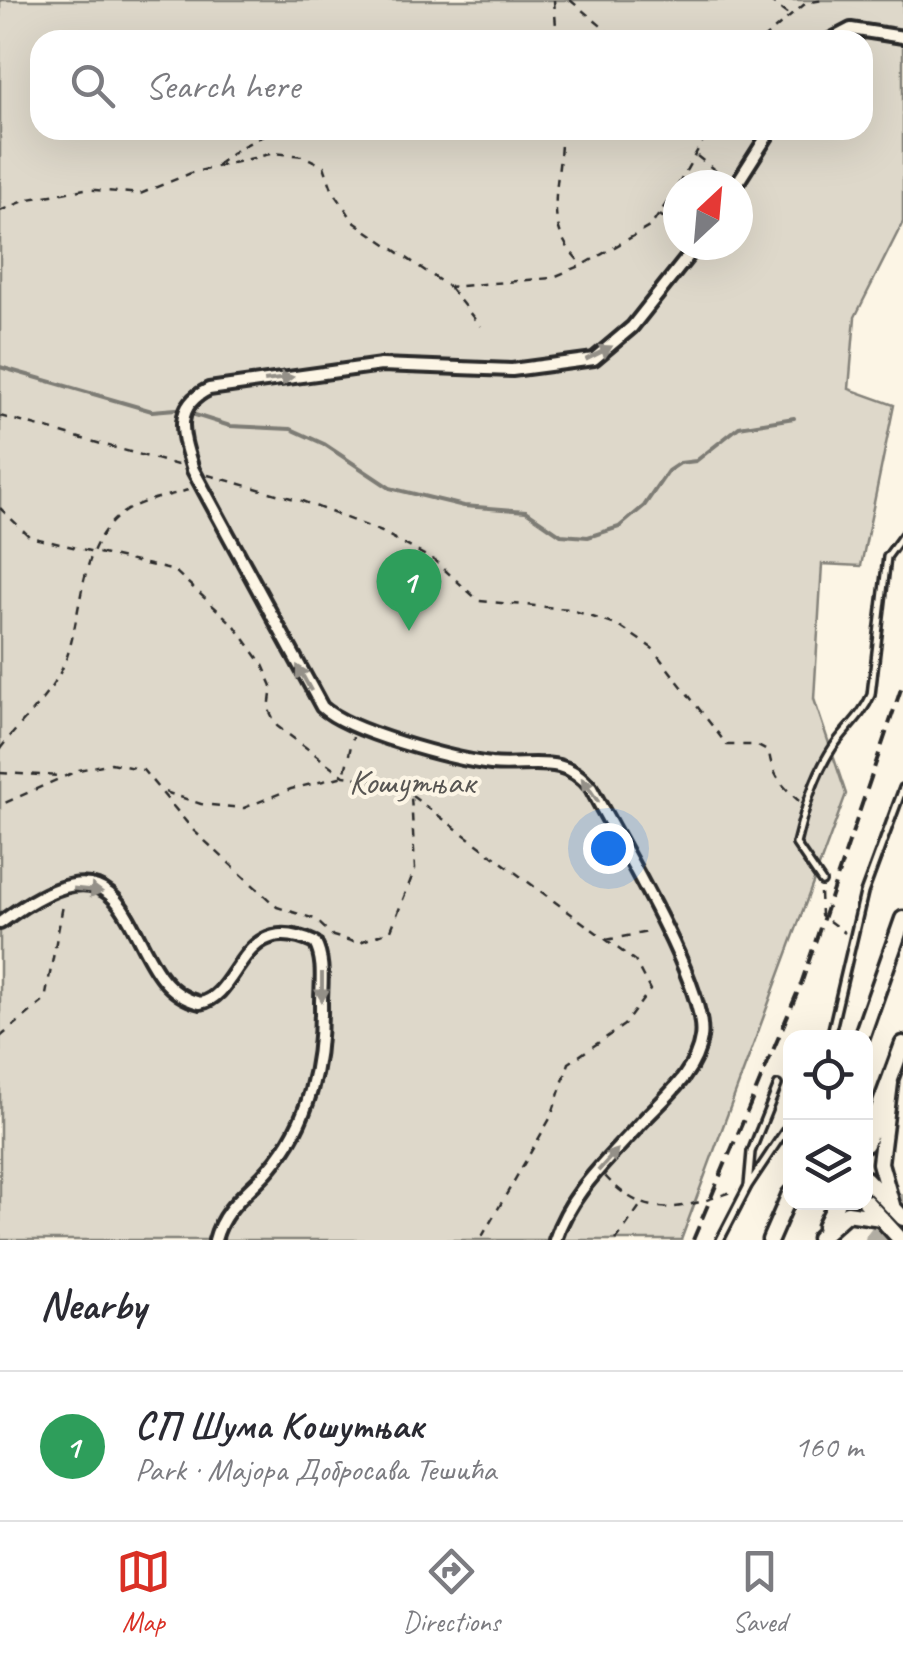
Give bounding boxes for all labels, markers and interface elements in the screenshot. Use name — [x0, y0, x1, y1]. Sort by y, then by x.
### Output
search box — [30, 30, 873, 140]
icon: search — [65, 58, 120, 113]
text: Search here — [145, 62, 300, 109]
north arrow — [663, 170, 753, 260]
one-way arrow — [585, 344, 614, 361]
one-way arrow — [263, 371, 295, 387]
pin: 1 — [376, 548, 442, 631]
one-way arrow — [295, 663, 312, 692]
park label: Кошутњак — [349, 759, 478, 804]
one-way arrow — [581, 777, 600, 803]
your location — [583, 823, 634, 874]
one-way arrow — [72, 882, 104, 898]
one-way arrow — [313, 971, 329, 1003]
map controls — [783, 1030, 873, 1210]
button: locate — [783, 1030, 873, 1120]
button: layers — [783, 1120, 873, 1210]
one-way arrow — [596, 1148, 619, 1172]
text: Nearby — [40, 1279, 146, 1332]
text: СП Шума Кошутњак — [135, 1402, 423, 1449]
text: 1 — [65, 1426, 80, 1467]
text: 160 m — [794, 1426, 863, 1467]
text: Park · Мајора Добросава Тешића — [135, 1449, 496, 1490]
tab: Map — [116, 1544, 171, 1639]
tab: Directions — [403, 1544, 500, 1639]
tab: Saved — [732, 1544, 787, 1639]

